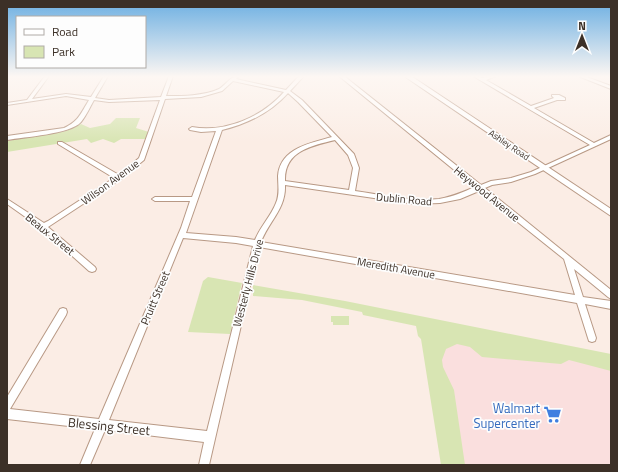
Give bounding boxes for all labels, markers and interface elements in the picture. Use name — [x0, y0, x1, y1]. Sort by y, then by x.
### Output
legend — [16, 16, 146, 68]
north arrow — [562, 16, 602, 56]
text: N — [578, 18, 586, 34]
text: Road — [52, 22, 78, 41]
text: Park — [52, 42, 75, 61]
street label: Ashley Road — [486, 126, 532, 163]
street label: Wilson Avenue — [78, 155, 143, 209]
street label: Heywood Avenue — [451, 162, 524, 226]
street label: Dublin Road — [375, 189, 433, 209]
street label: Beaux Street — [22, 209, 78, 259]
street label: Westerly Hills Drive — [229, 237, 268, 329]
street label: Meredith Avenue — [356, 253, 437, 283]
street label: Pruitt Street — [136, 268, 174, 327]
place label: Walmart Supercenter — [474, 398, 540, 433]
supermarket icon: Walmart Supercenter — [543, 405, 563, 425]
street label: Blessing Street — [67, 412, 152, 440]

